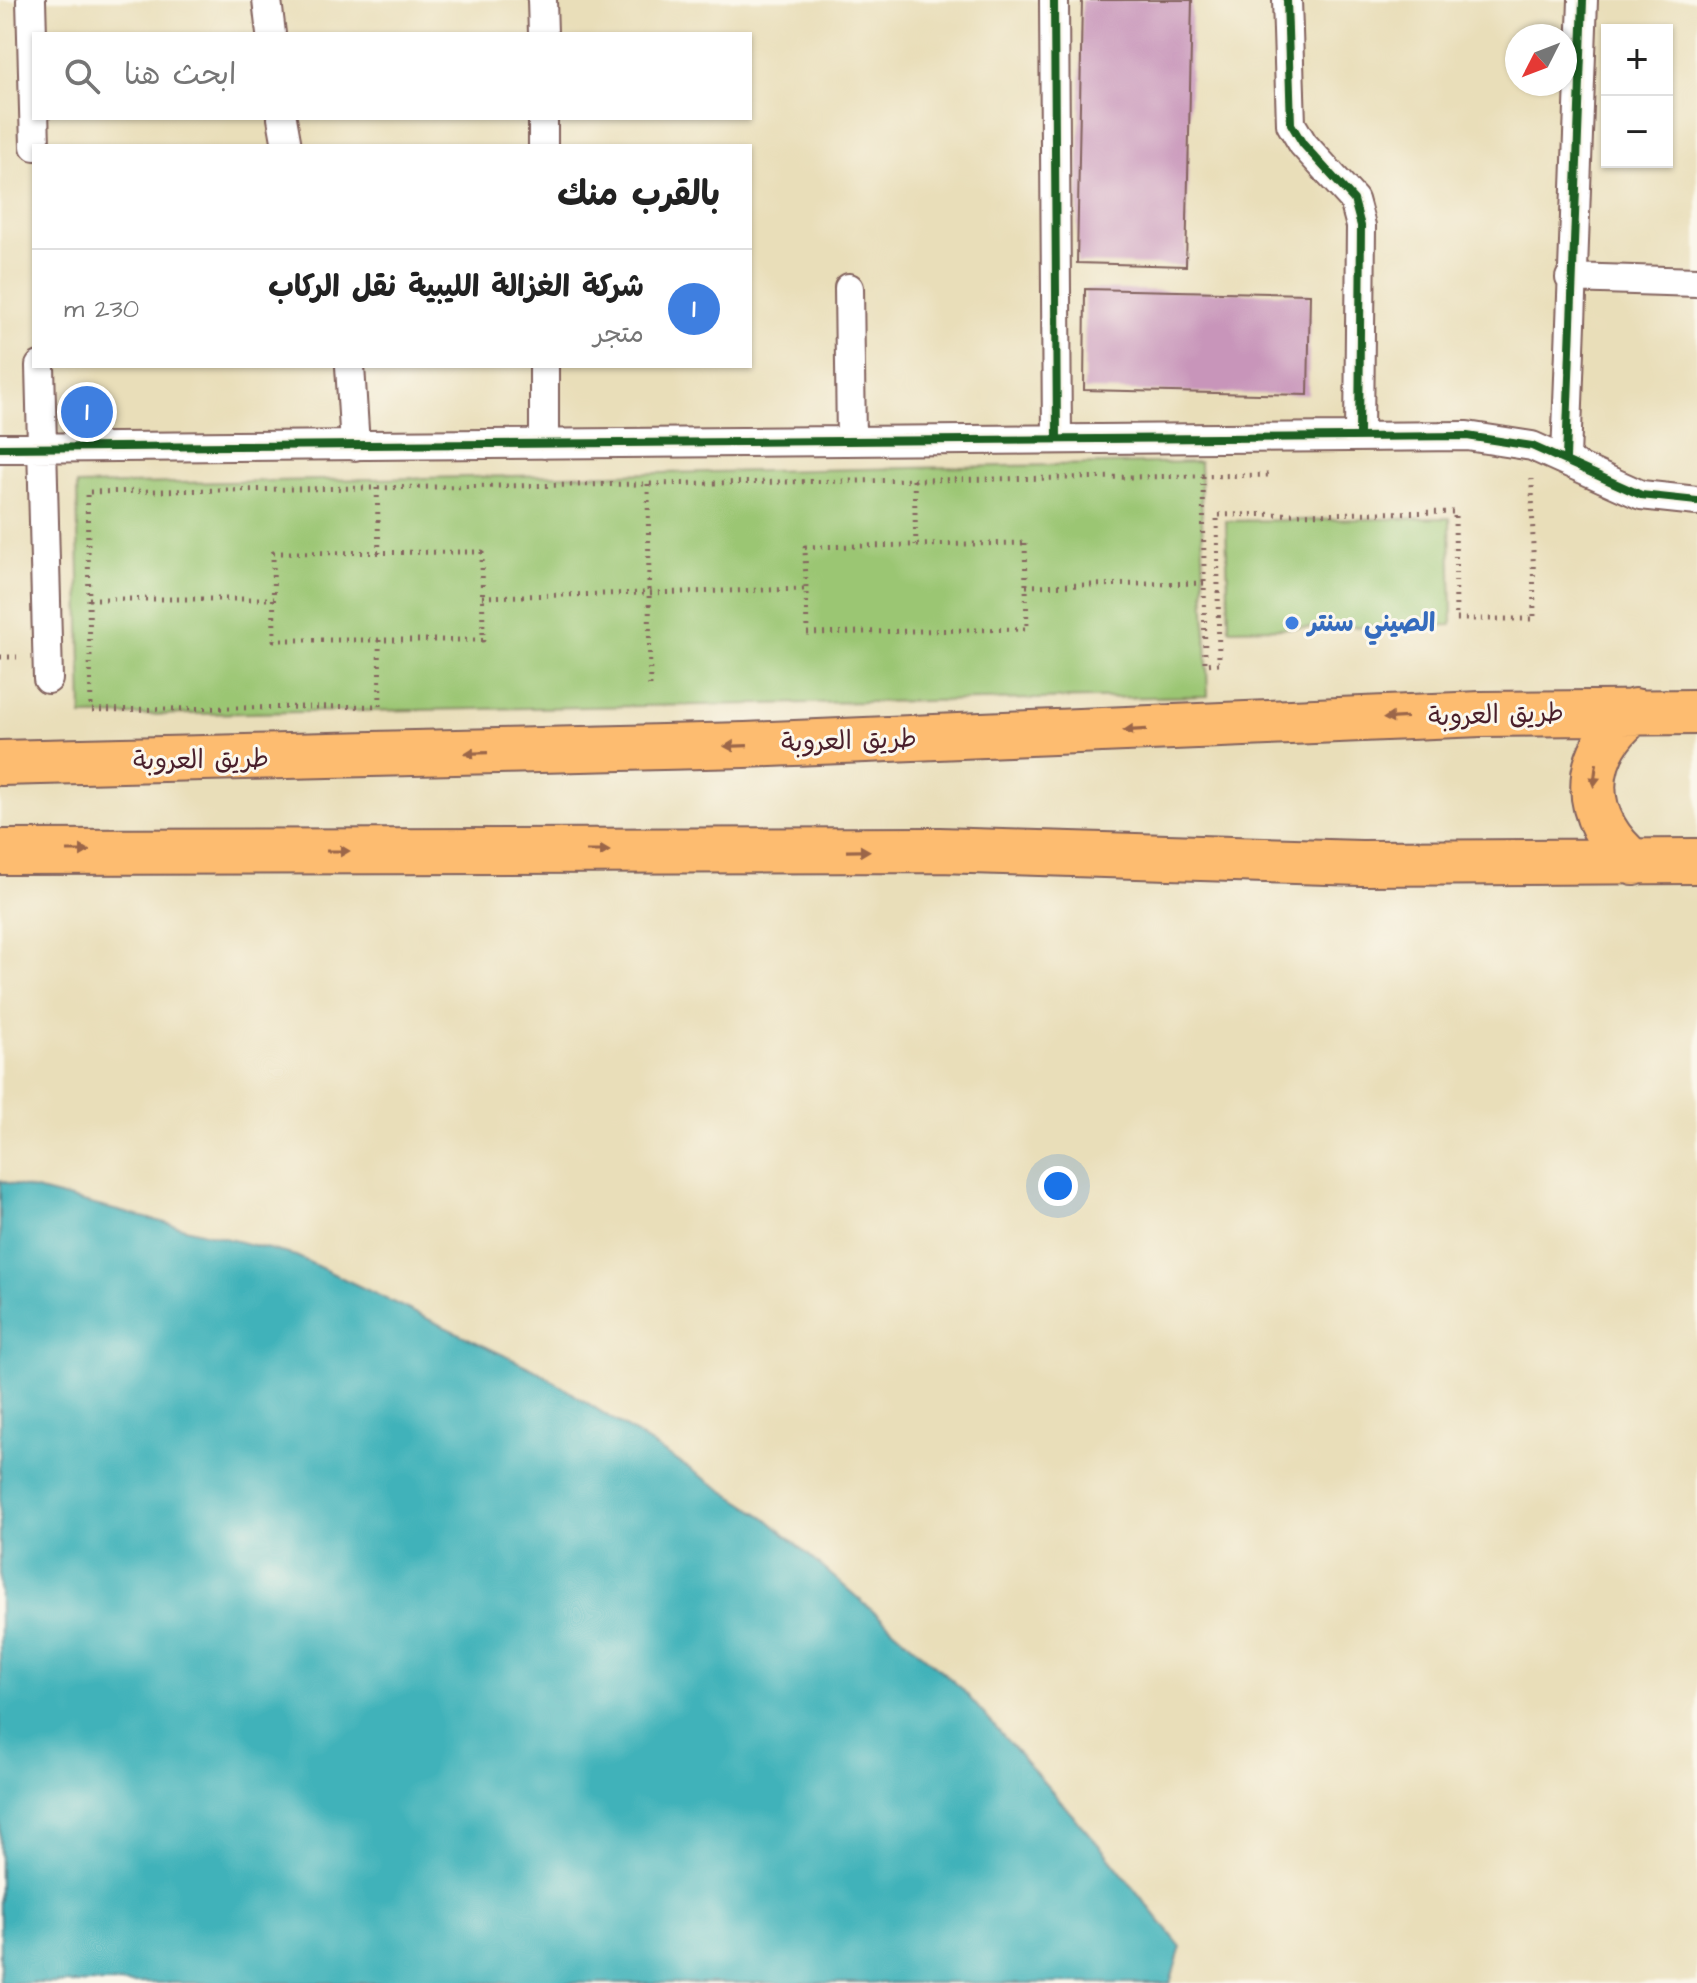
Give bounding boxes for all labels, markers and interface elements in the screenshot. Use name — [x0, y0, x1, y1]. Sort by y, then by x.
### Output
north arrow — [1505, 24, 1577, 96]
map controls — [1601, 24, 1673, 168]
button: + — [1601, 24, 1673, 96]
search box — [32, 32, 752, 120]
icon: search — [60, 54, 104, 98]
text: ابحث هنا — [124, 54, 236, 96]
button: − — [1601, 96, 1673, 168]
text: بالقرب منك — [557, 171, 720, 219]
text: شركة الغزالة الليبية نقل الركاب — [268, 266, 644, 308]
text: 230 m — [64, 291, 139, 327]
text: 1 — [692, 291, 696, 327]
text: متجر — [593, 316, 644, 352]
pin: 1 — [61, 382, 113, 442]
place label: الصيني سنتر — [1305, 605, 1435, 646]
marker: الصيني سنتر — [1283, 614, 1301, 632]
street label: طريق العروبة — [1428, 695, 1564, 735]
one-way arrow — [1382, 712, 1407, 725]
street label: طريق العروبة — [781, 721, 917, 761]
one-way arrow — [1122, 724, 1147, 737]
one-way arrow — [723, 739, 748, 752]
street label: طريق العروبة — [133, 741, 269, 779]
one-way arrow — [463, 746, 488, 759]
one-way arrow — [1589, 763, 1602, 788]
one-way arrow — [66, 845, 91, 857]
one-way arrow — [326, 845, 351, 857]
one-way arrow — [586, 845, 611, 857]
one-way arrow — [846, 845, 871, 857]
your location — [1038, 1166, 1078, 1206]

